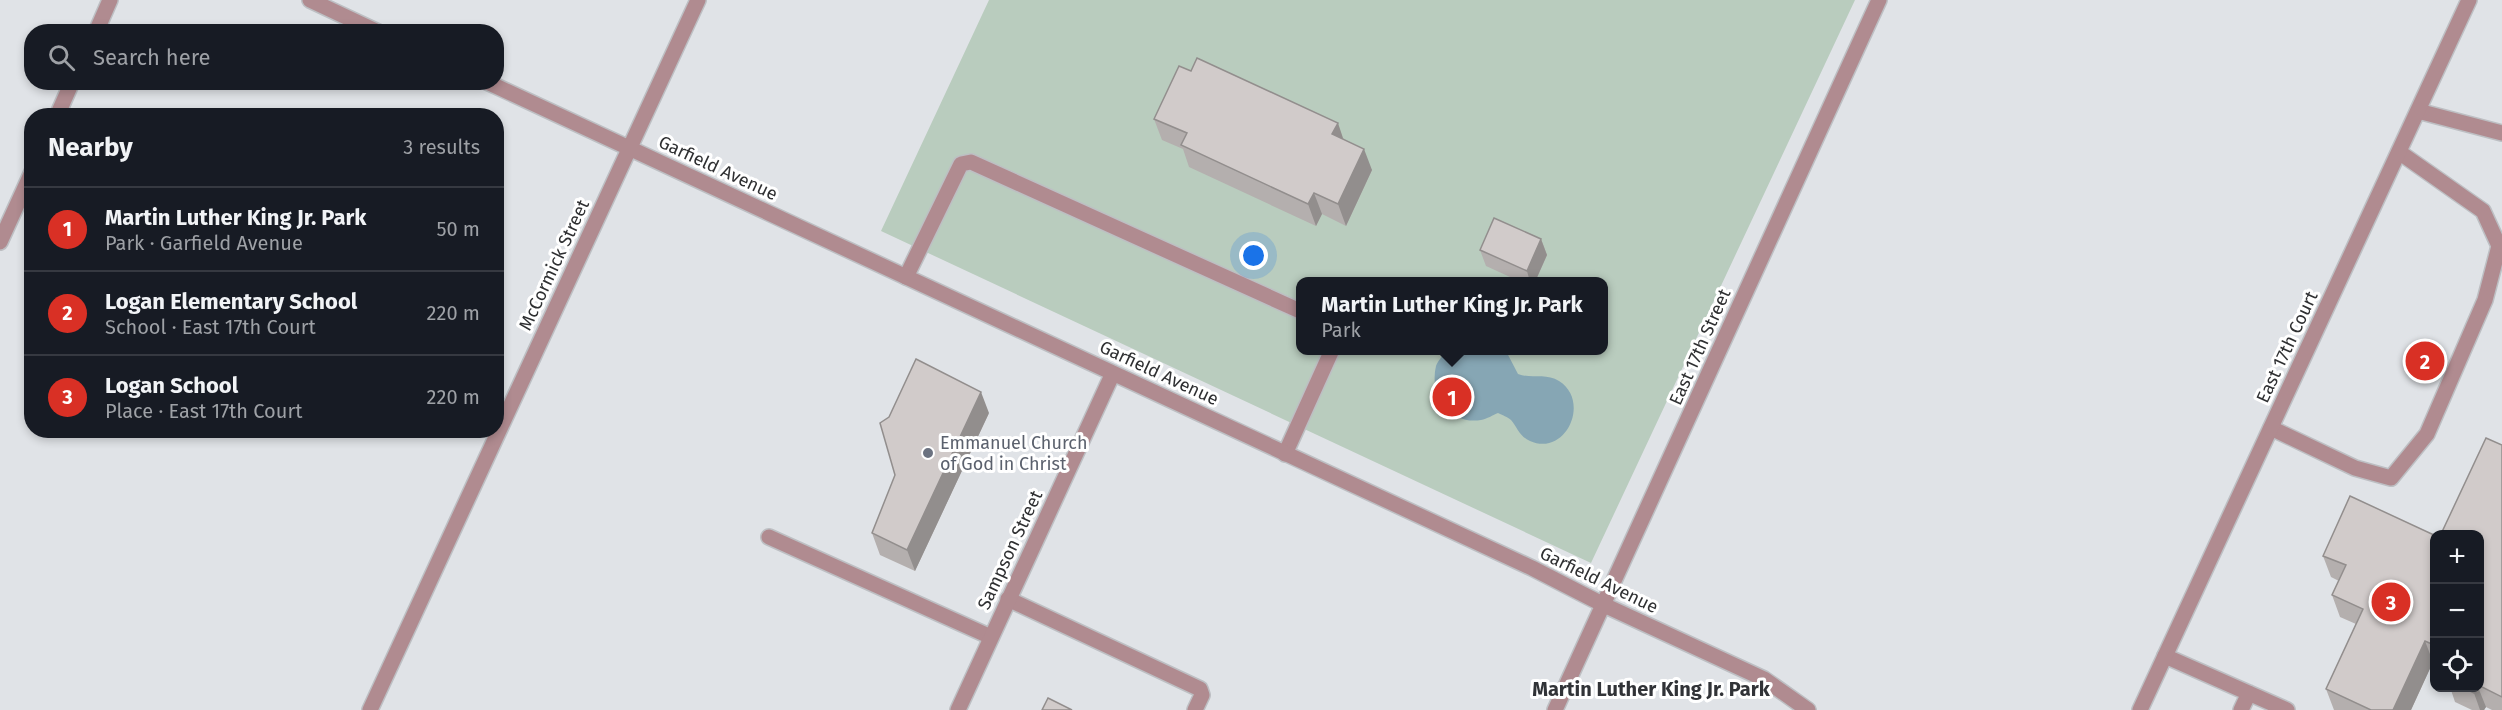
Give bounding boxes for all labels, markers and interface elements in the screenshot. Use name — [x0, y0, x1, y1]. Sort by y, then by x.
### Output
search box — [24, 24, 504, 90]
icon: search — [45, 41, 78, 74]
text: Search here — [93, 44, 211, 71]
street label: Garfield Avenue — [655, 131, 781, 205]
text: Nearby — [48, 132, 133, 163]
text: 3 results — [403, 135, 480, 159]
street label: McCormick Street — [514, 196, 594, 334]
text: Martin Luther King Jr. Park — [105, 204, 366, 231]
text: 1 — [63, 217, 72, 241]
text: 50 m — [436, 217, 480, 241]
text: Park · Garfield Avenue — [105, 231, 303, 255]
your location — [1239, 241, 1268, 270]
popup — [1296, 277, 1608, 355]
street label: East 17th Street — [1665, 285, 1736, 409]
street label: East 17th Court — [2252, 287, 2323, 406]
text: Logan Elementary School — [105, 288, 357, 315]
text: Martin Luther King Jr. Park — [1321, 291, 1583, 318]
text: 2 — [62, 301, 73, 325]
text: 220 m — [427, 301, 480, 325]
text: School · East 17th Court — [105, 315, 316, 339]
text: Park — [1321, 318, 1361, 342]
street label: Garfield Avenue — [1096, 336, 1222, 410]
pin: 2 — [2406, 338, 2444, 384]
text: Logan School — [105, 372, 238, 399]
pin: 1 — [1432, 374, 1472, 420]
text: 3 — [62, 385, 73, 409]
text: 220 m — [427, 385, 480, 409]
text: Place · East 17th Court — [105, 399, 302, 423]
place label: Emmanuel Church of God in Christ — [940, 432, 1087, 475]
marker: Emmanuel Church of God in Christ — [921, 446, 935, 460]
street label: Sampson Street — [973, 487, 1047, 613]
map controls — [2430, 530, 2484, 692]
button: + — [2430, 530, 2484, 584]
street label: Garfield Avenue — [1536, 542, 1662, 618]
pin: 3 — [2372, 580, 2410, 624]
button: − — [2430, 584, 2484, 638]
button: locate — [2430, 638, 2484, 692]
district label: Martin Luther King Jr. Park — [1532, 677, 1771, 701]

